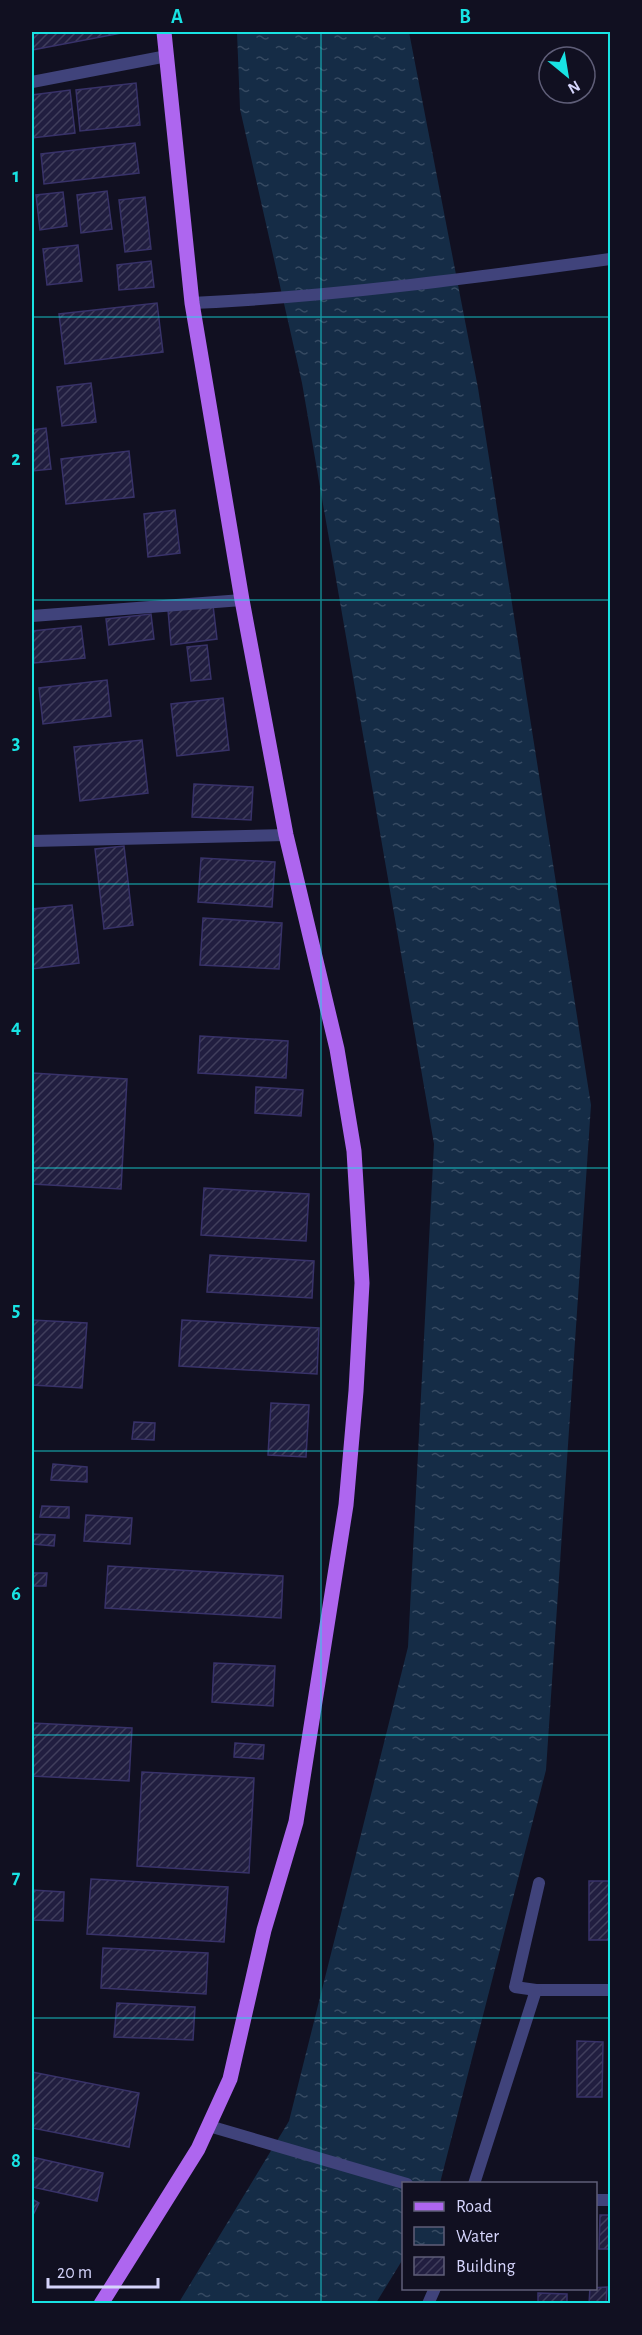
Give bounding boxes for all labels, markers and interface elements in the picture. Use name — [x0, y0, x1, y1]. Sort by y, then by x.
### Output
text: A — [171, 7, 183, 27]
text: B — [459, 7, 471, 27]
north arrow — [537, 45, 597, 105]
text: N — [565, 77, 583, 97]
text: 1 — [12, 166, 20, 186]
text: 2 — [11, 449, 21, 469]
text: 3 — [12, 733, 20, 753]
text: 4 — [11, 1017, 21, 1037]
text: 5 — [12, 1300, 20, 1320]
text: 6 — [11, 1584, 21, 1604]
text: 7 — [12, 1867, 21, 1887]
text: 8 — [11, 2151, 21, 2171]
legend — [402, 2182, 597, 2290]
text: Road — [456, 2198, 492, 2216]
text: Water — [456, 2228, 499, 2246]
scale bar — [48, 2251, 158, 2289]
text: Building — [456, 2258, 516, 2276]
text: 20 m — [57, 2264, 92, 2282]

